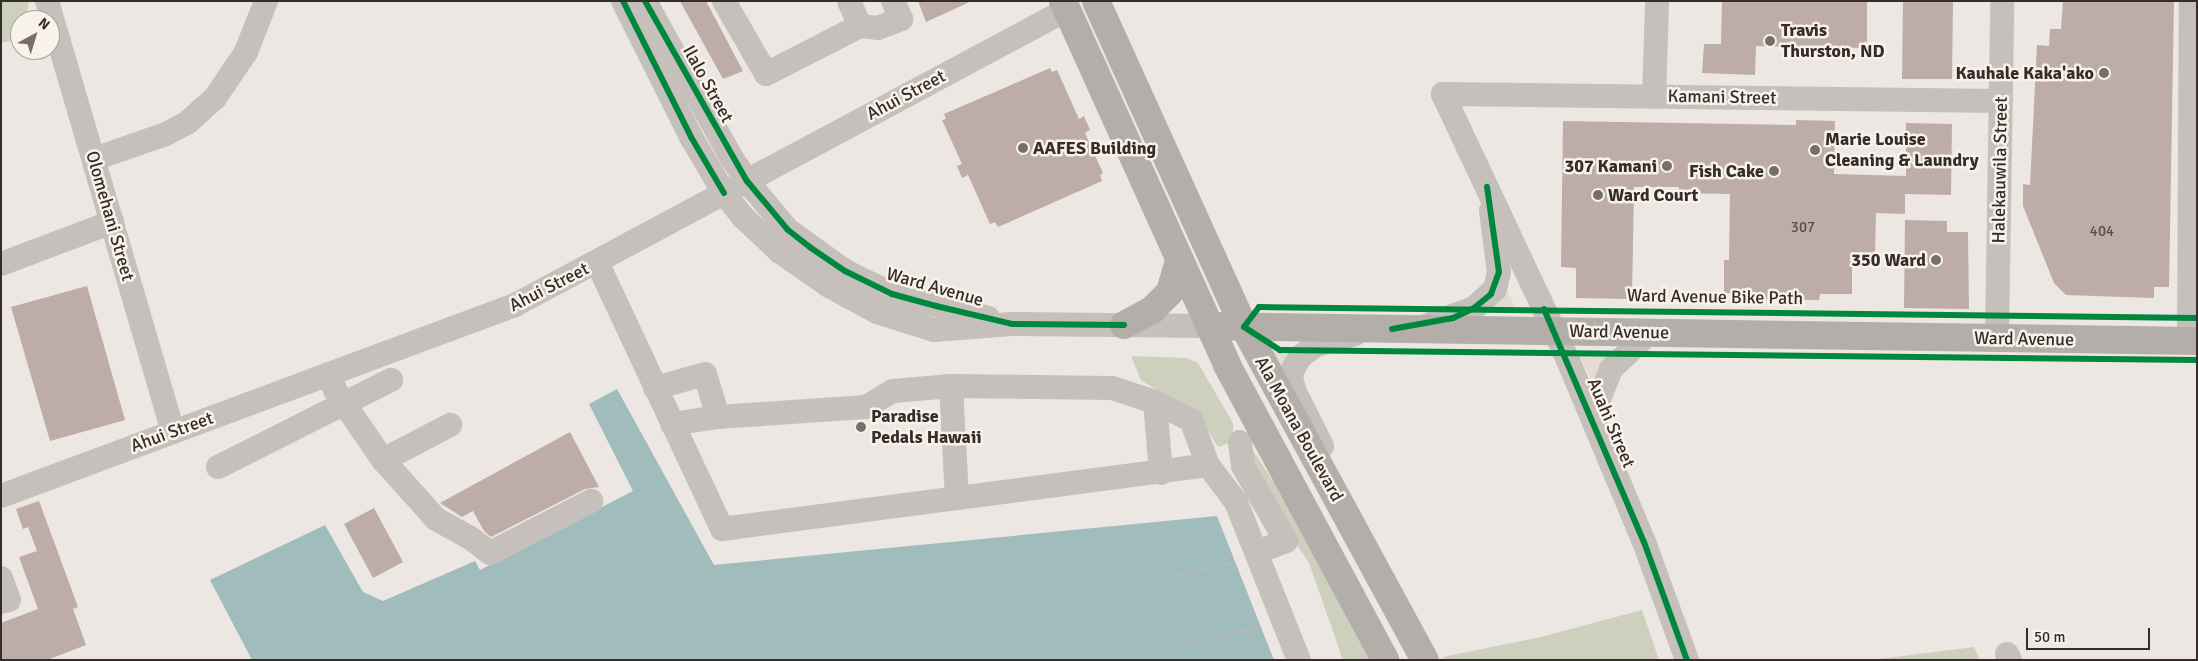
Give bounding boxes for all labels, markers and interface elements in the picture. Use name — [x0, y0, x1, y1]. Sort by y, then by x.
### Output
north arrow — [10, 10, 60, 60]
text: N — [35, 14, 53, 33]
place label: Travis Thurston, ND — [1781, 20, 1885, 62]
marker: Travis Thurston, ND — [1763, 34, 1777, 48]
street label: Ilalo Street — [678, 42, 738, 126]
place label: Kauhale Kaka'ako — [1955, 62, 2094, 84]
street label: Ahui Street — [863, 65, 949, 125]
marker: Kauhale Kaka'ako — [2098, 67, 2110, 79]
street label: Kamani Street — [1667, 85, 1777, 109]
street label: Halekauwila Street — [1988, 96, 2012, 244]
place label: Marie Louise Cleaning & Laundry — [1825, 129, 1979, 172]
place label: AAFES Building — [1033, 137, 1156, 159]
marker: AAFES Building — [1017, 142, 1029, 154]
marker: Marie Louise Cleaning & Laundry — [1809, 144, 1821, 156]
street label: Olomehani Street — [81, 149, 139, 283]
place label: 307 Kamani — [1564, 155, 1657, 177]
marker: 307 Kamani — [1661, 160, 1673, 172]
place label: Fish Cake — [1689, 160, 1764, 182]
marker: Fish Cake — [1768, 165, 1780, 177]
place label: Ward Court — [1608, 184, 1698, 206]
marker: Ward Court — [1592, 189, 1604, 201]
house number: 307 — [1791, 219, 1815, 237]
house number: 404 — [2090, 223, 2114, 241]
place label: 350 Ward — [1851, 249, 1926, 271]
marker: 350 Ward — [1930, 254, 1942, 266]
street label: Ahui Street — [506, 258, 592, 316]
street label: Ward Avenue — [884, 263, 986, 311]
street label: Ward Avenue Bike Path — [1627, 285, 1803, 309]
street label: Ward Avenue — [1569, 320, 1669, 344]
street label: Ward Avenue — [1974, 327, 2074, 351]
street label: Ala Moana Boulevard — [1250, 353, 1348, 505]
street label: Auahi Street — [1582, 375, 1640, 471]
place label: Paradise Pedals Hawaii — [871, 406, 982, 448]
street label: Ahui Street — [128, 407, 216, 457]
marker: Paradise Pedals Hawaii — [855, 421, 867, 433]
scale bar — [2028, 618, 2152, 650]
text: 50 m — [2034, 628, 2065, 646]

